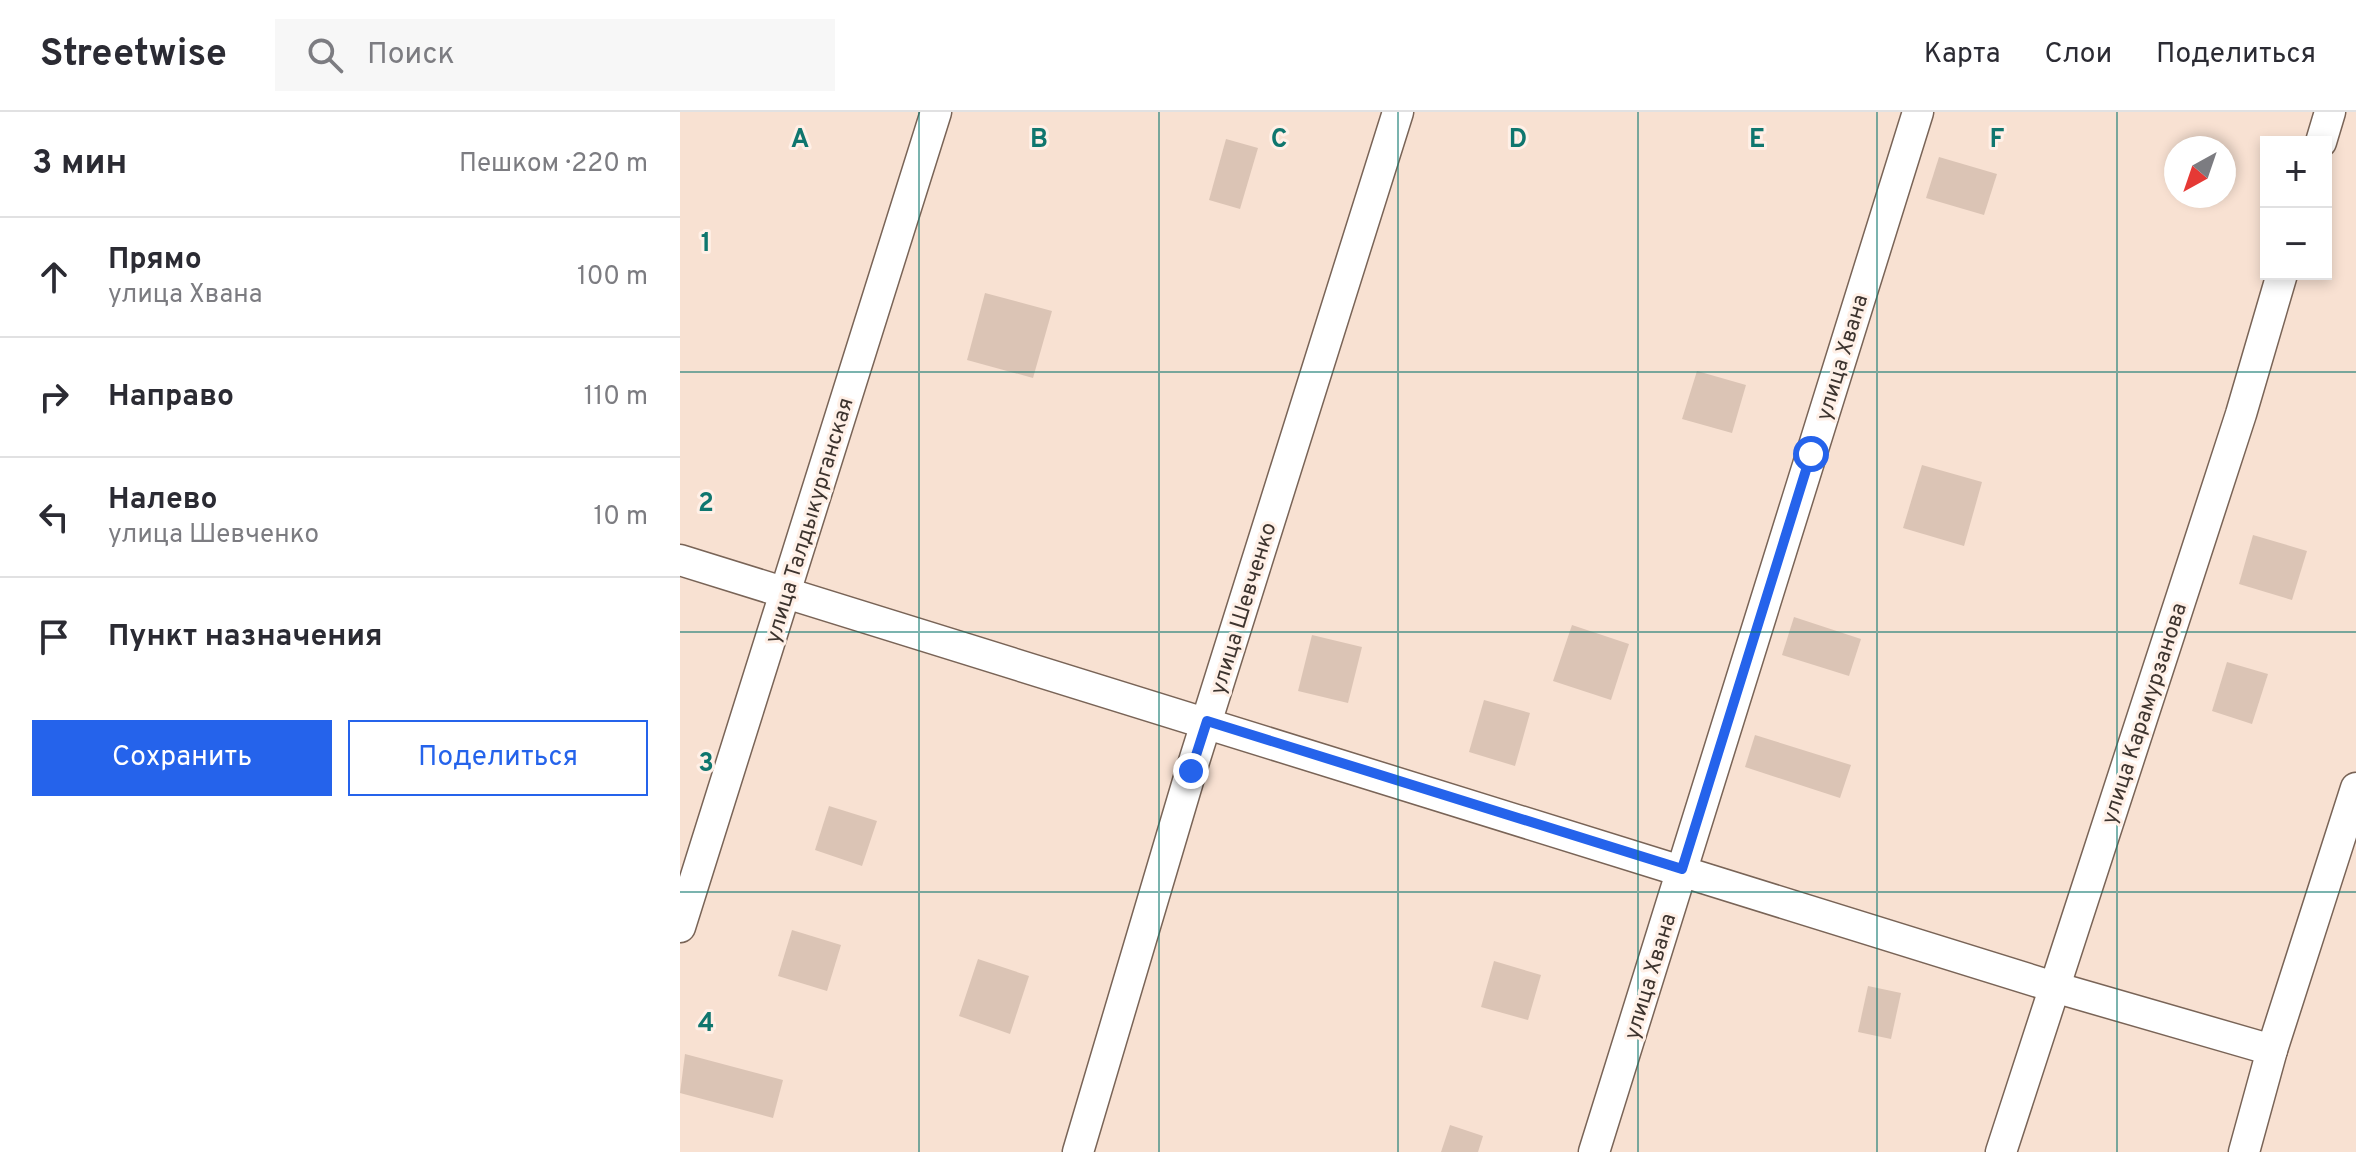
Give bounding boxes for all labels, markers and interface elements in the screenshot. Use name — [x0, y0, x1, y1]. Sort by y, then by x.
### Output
search box — [275, 19, 835, 91]
text: Streetwise — [40, 31, 227, 80]
icon: search — [303, 33, 347, 77]
text: Поиск — [367, 37, 455, 74]
text: Карта — [1924, 37, 2000, 73]
text: Слои — [2044, 37, 2112, 73]
text: Поделиться — [2156, 37, 2316, 73]
text: A — [791, 124, 809, 157]
text: B — [1030, 124, 1048, 157]
text: C — [1271, 124, 1287, 157]
text: D — [1509, 124, 1527, 157]
text: E — [1749, 124, 1765, 157]
text: F — [1990, 124, 2005, 157]
north arrow — [2164, 136, 2236, 208]
map controls — [2260, 136, 2332, 280]
button: + — [2260, 136, 2332, 208]
text: 3 мин — [32, 143, 127, 186]
text: Пешком · 220 m — [459, 148, 648, 181]
button: − — [2260, 208, 2332, 280]
text: 1 — [701, 228, 711, 261]
text: Прямо — [108, 242, 202, 279]
icon: ahead — [32, 255, 76, 299]
text: 100 m — [577, 261, 648, 294]
text: улица Хвана — [108, 279, 262, 312]
street label: улица Хвана — [1811, 291, 1875, 424]
icon: right — [32, 375, 76, 419]
text: Направо — [108, 379, 234, 416]
text: 110 m — [584, 381, 648, 414]
street label: улица Талдыкурганская — [760, 395, 861, 647]
route start — [1793, 436, 1829, 472]
text: Налево — [108, 482, 217, 519]
text: 2 — [698, 488, 714, 521]
icon: left — [32, 495, 76, 539]
text: 10 m — [593, 501, 648, 534]
text: улица Шевченко — [108, 519, 319, 552]
street label: улица Шевченко — [1205, 519, 1283, 698]
street label: улица Карамурзанова — [2097, 600, 2194, 828]
icon: arrive — [32, 615, 76, 659]
text: Пункт назначения — [108, 619, 382, 656]
button: Сохранить — [32, 720, 332, 796]
button: Поделиться — [348, 720, 648, 796]
text: 3 — [698, 748, 714, 781]
route end — [1173, 753, 1209, 789]
street label: улица Хвана — [1619, 910, 1683, 1043]
text: 4 — [698, 1008, 714, 1041]

